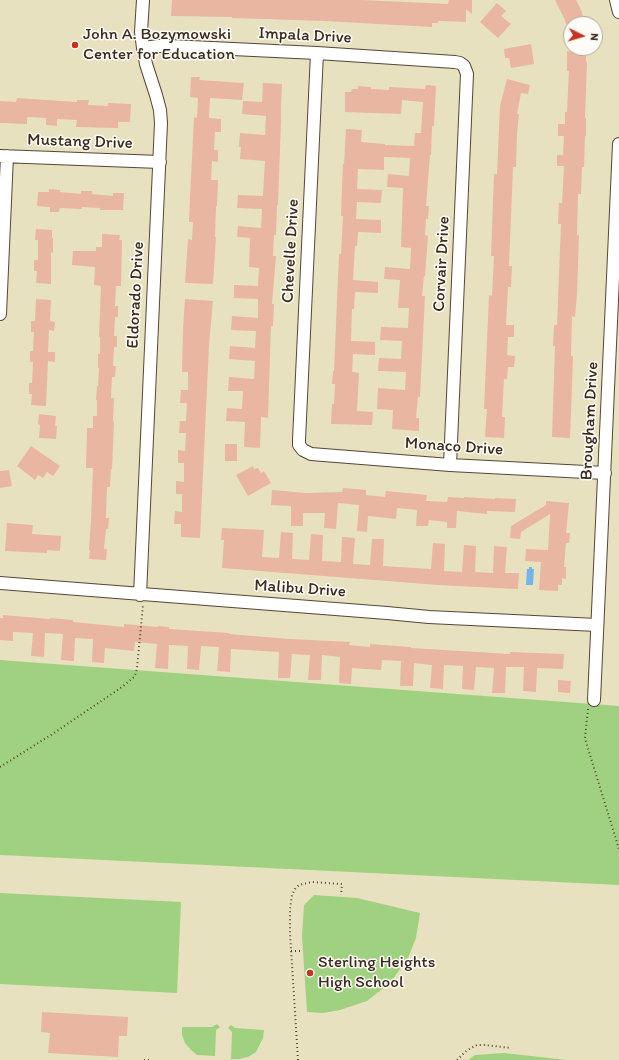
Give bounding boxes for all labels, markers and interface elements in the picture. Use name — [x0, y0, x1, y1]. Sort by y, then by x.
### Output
north arrow — [563, 16, 603, 56]
street label: Impala Drive — [258, 23, 352, 49]
place label: John A. Bozymowski Center for Education — [83, 25, 235, 65]
text: N — [588, 33, 601, 41]
marker: John A. Bozymowski Center for Education — [70, 40, 80, 50]
street label: Mustang Drive — [27, 130, 133, 154]
street label: Chevelle Drive — [278, 199, 304, 303]
street label: Corvair Drive — [429, 216, 455, 312]
street label: Eldorado Drive — [123, 241, 149, 349]
street label: Brougham Drive — [577, 361, 603, 481]
street label: Monaco Drive — [404, 433, 504, 461]
street label: Malibu Drive — [254, 576, 346, 602]
place label: Sterling Heights High School — [318, 953, 435, 993]
marker: Sterling Heights High School — [305, 968, 315, 978]

